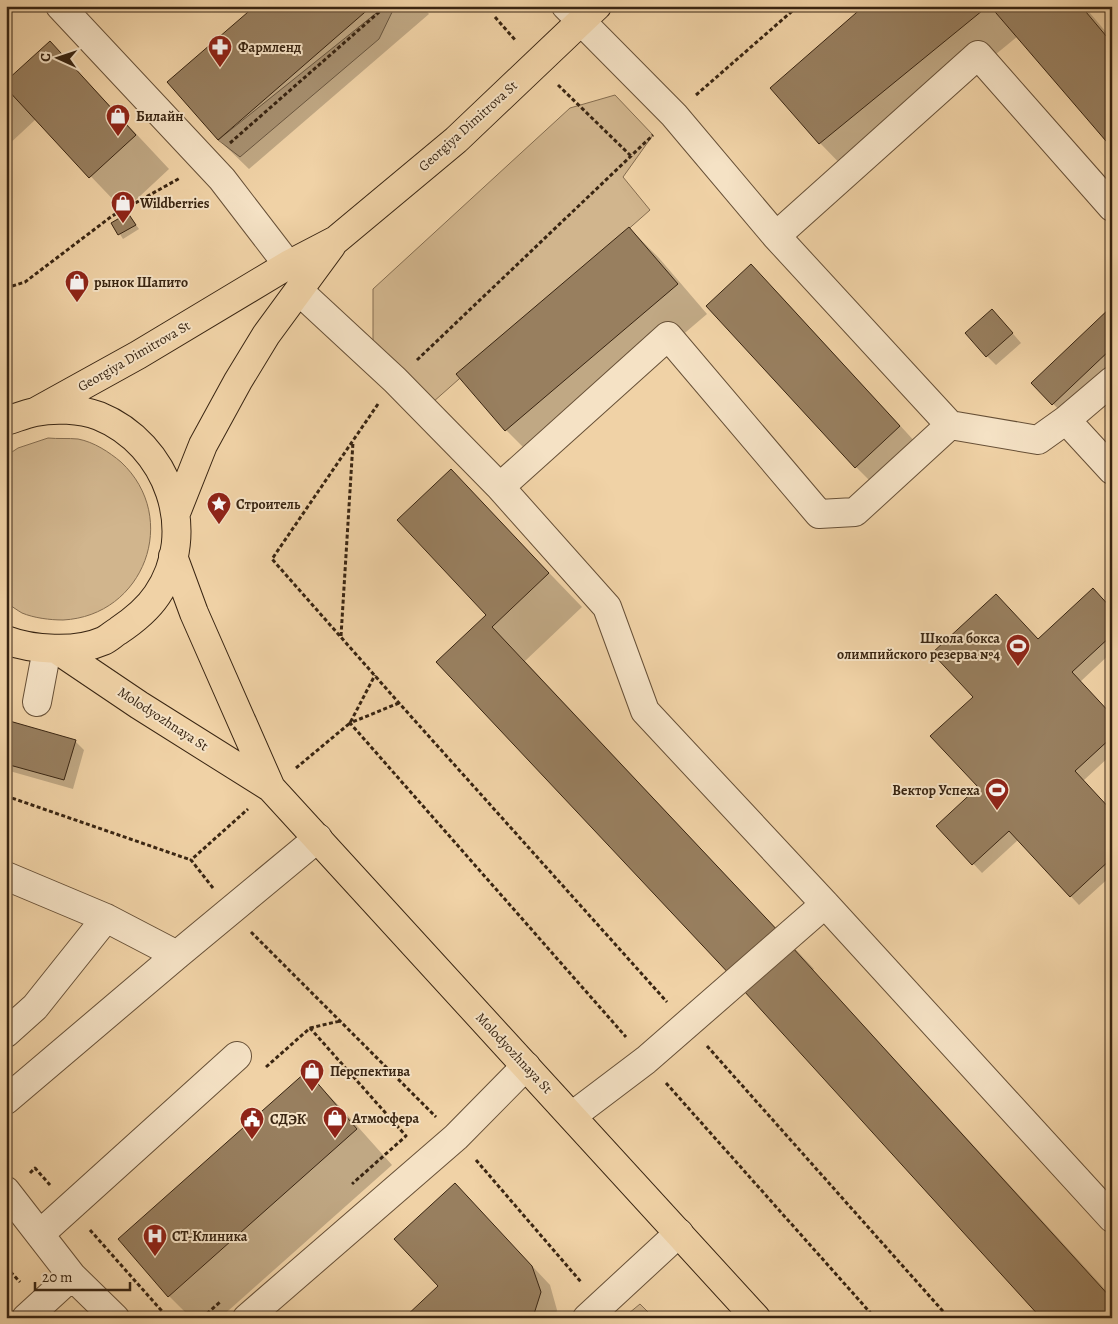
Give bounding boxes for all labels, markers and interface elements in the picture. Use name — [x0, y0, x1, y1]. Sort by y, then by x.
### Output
north arrow — [32, 32, 82, 82]
pharmacy icon: Фармленд — [207, 34, 233, 68]
place label: Фармленд — [238, 38, 301, 57]
text: С — [36, 52, 55, 62]
street label: Georgiya Dimitrova St — [414, 76, 522, 176]
shop icon: Билайн — [105, 103, 131, 137]
place label: Билайн — [136, 107, 183, 126]
shop icon: Wildberries — [110, 190, 136, 224]
place label: Wildberries — [139, 194, 210, 213]
shop icon: рынок Шапито — [64, 269, 90, 303]
place label: рынок Шапито — [94, 273, 188, 292]
street label: Georgiya Dimitrova St — [74, 316, 194, 396]
place icon: Строитель — [206, 491, 232, 525]
place label: Строитель — [236, 495, 301, 514]
place label: Школа бокса олимпийского резерва №4 — [837, 629, 1000, 664]
sports icon: Школа бокса олимпийского резерва №4 — [1005, 633, 1031, 667]
street label: Molodyozhnaya St — [114, 683, 212, 756]
sports icon: Вектор Успеха — [984, 777, 1010, 811]
place label: Вектор Успеха — [892, 781, 980, 800]
street label: Molodyozhnaya St — [471, 1008, 557, 1098]
shop icon: Перспектива — [299, 1058, 325, 1092]
place label: Перспектива — [330, 1062, 411, 1081]
shop icon: Атмосфера — [322, 1105, 348, 1139]
public building icon: СДЭК — [239, 1106, 265, 1140]
place label: Атмосфера — [351, 1109, 420, 1128]
place label: СДЭК — [270, 1110, 307, 1129]
hospital icon: СТ-Клиника — [142, 1223, 168, 1257]
place label: СТ-Клиника — [172, 1227, 248, 1246]
scale bar — [35, 1259, 130, 1291]
text: 20 m — [42, 1267, 73, 1287]

